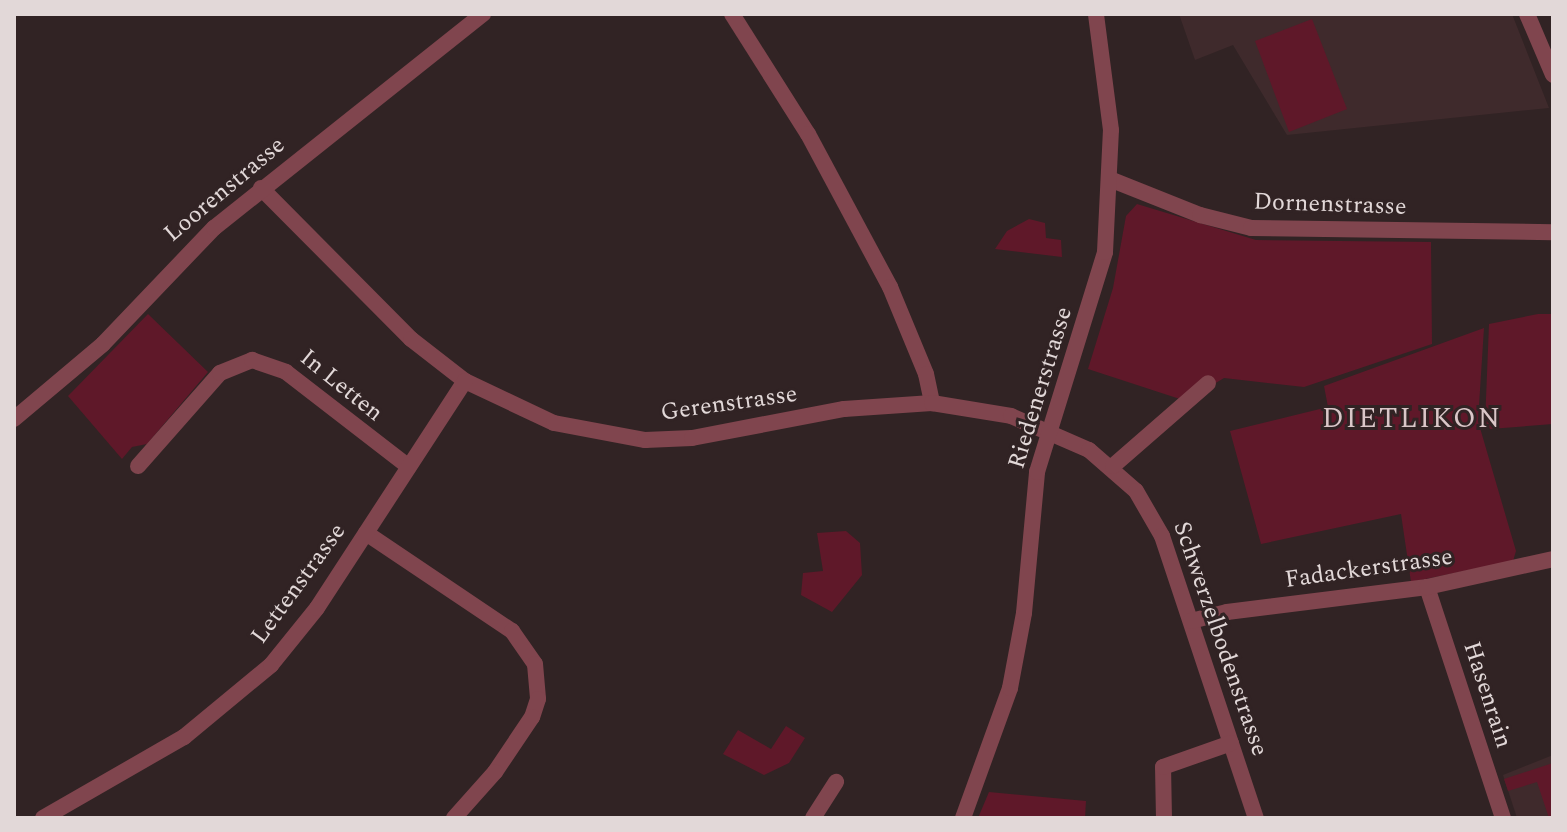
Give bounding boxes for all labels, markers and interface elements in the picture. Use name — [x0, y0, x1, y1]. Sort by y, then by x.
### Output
street label: Loorenstrasse — [159, 131, 291, 249]
street label: Dornenstrasse — [1253, 188, 1407, 222]
street label: Riedenerstrasse — [1003, 304, 1079, 472]
street label: In Letten — [294, 344, 388, 428]
street label: Gerenstrasse — [659, 380, 799, 428]
district label: DIETLIKON — [1322, 402, 1502, 436]
street label: Lettenstrasse — [246, 518, 352, 650]
street label: Schwerzelbodenstrasse — [1166, 518, 1274, 760]
street label: Fadackerstrasse — [1283, 543, 1455, 595]
street label: Hasenrain — [1456, 638, 1518, 752]

